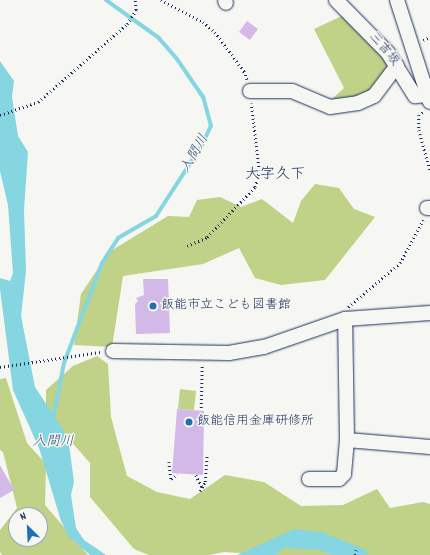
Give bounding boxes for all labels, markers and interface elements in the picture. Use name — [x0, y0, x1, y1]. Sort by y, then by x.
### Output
street label: 三吉坂 — [364, 30, 402, 70]
water label: 入間川 — [177, 132, 213, 176]
district label: 大字久下 — [245, 167, 305, 185]
place label: 飯能市立こども図書館 — [161, 298, 291, 314]
marker: 飯能市立こども図書館 — [148, 301, 158, 311]
place label: 飯能信用金庫研修所 — [197, 414, 314, 430]
marker: 飯能信用金庫研修所 — [184, 417, 194, 427]
water label: 入間川 — [32, 434, 74, 450]
north arrow — [8, 507, 48, 547]
text: N — [18, 509, 29, 525]

